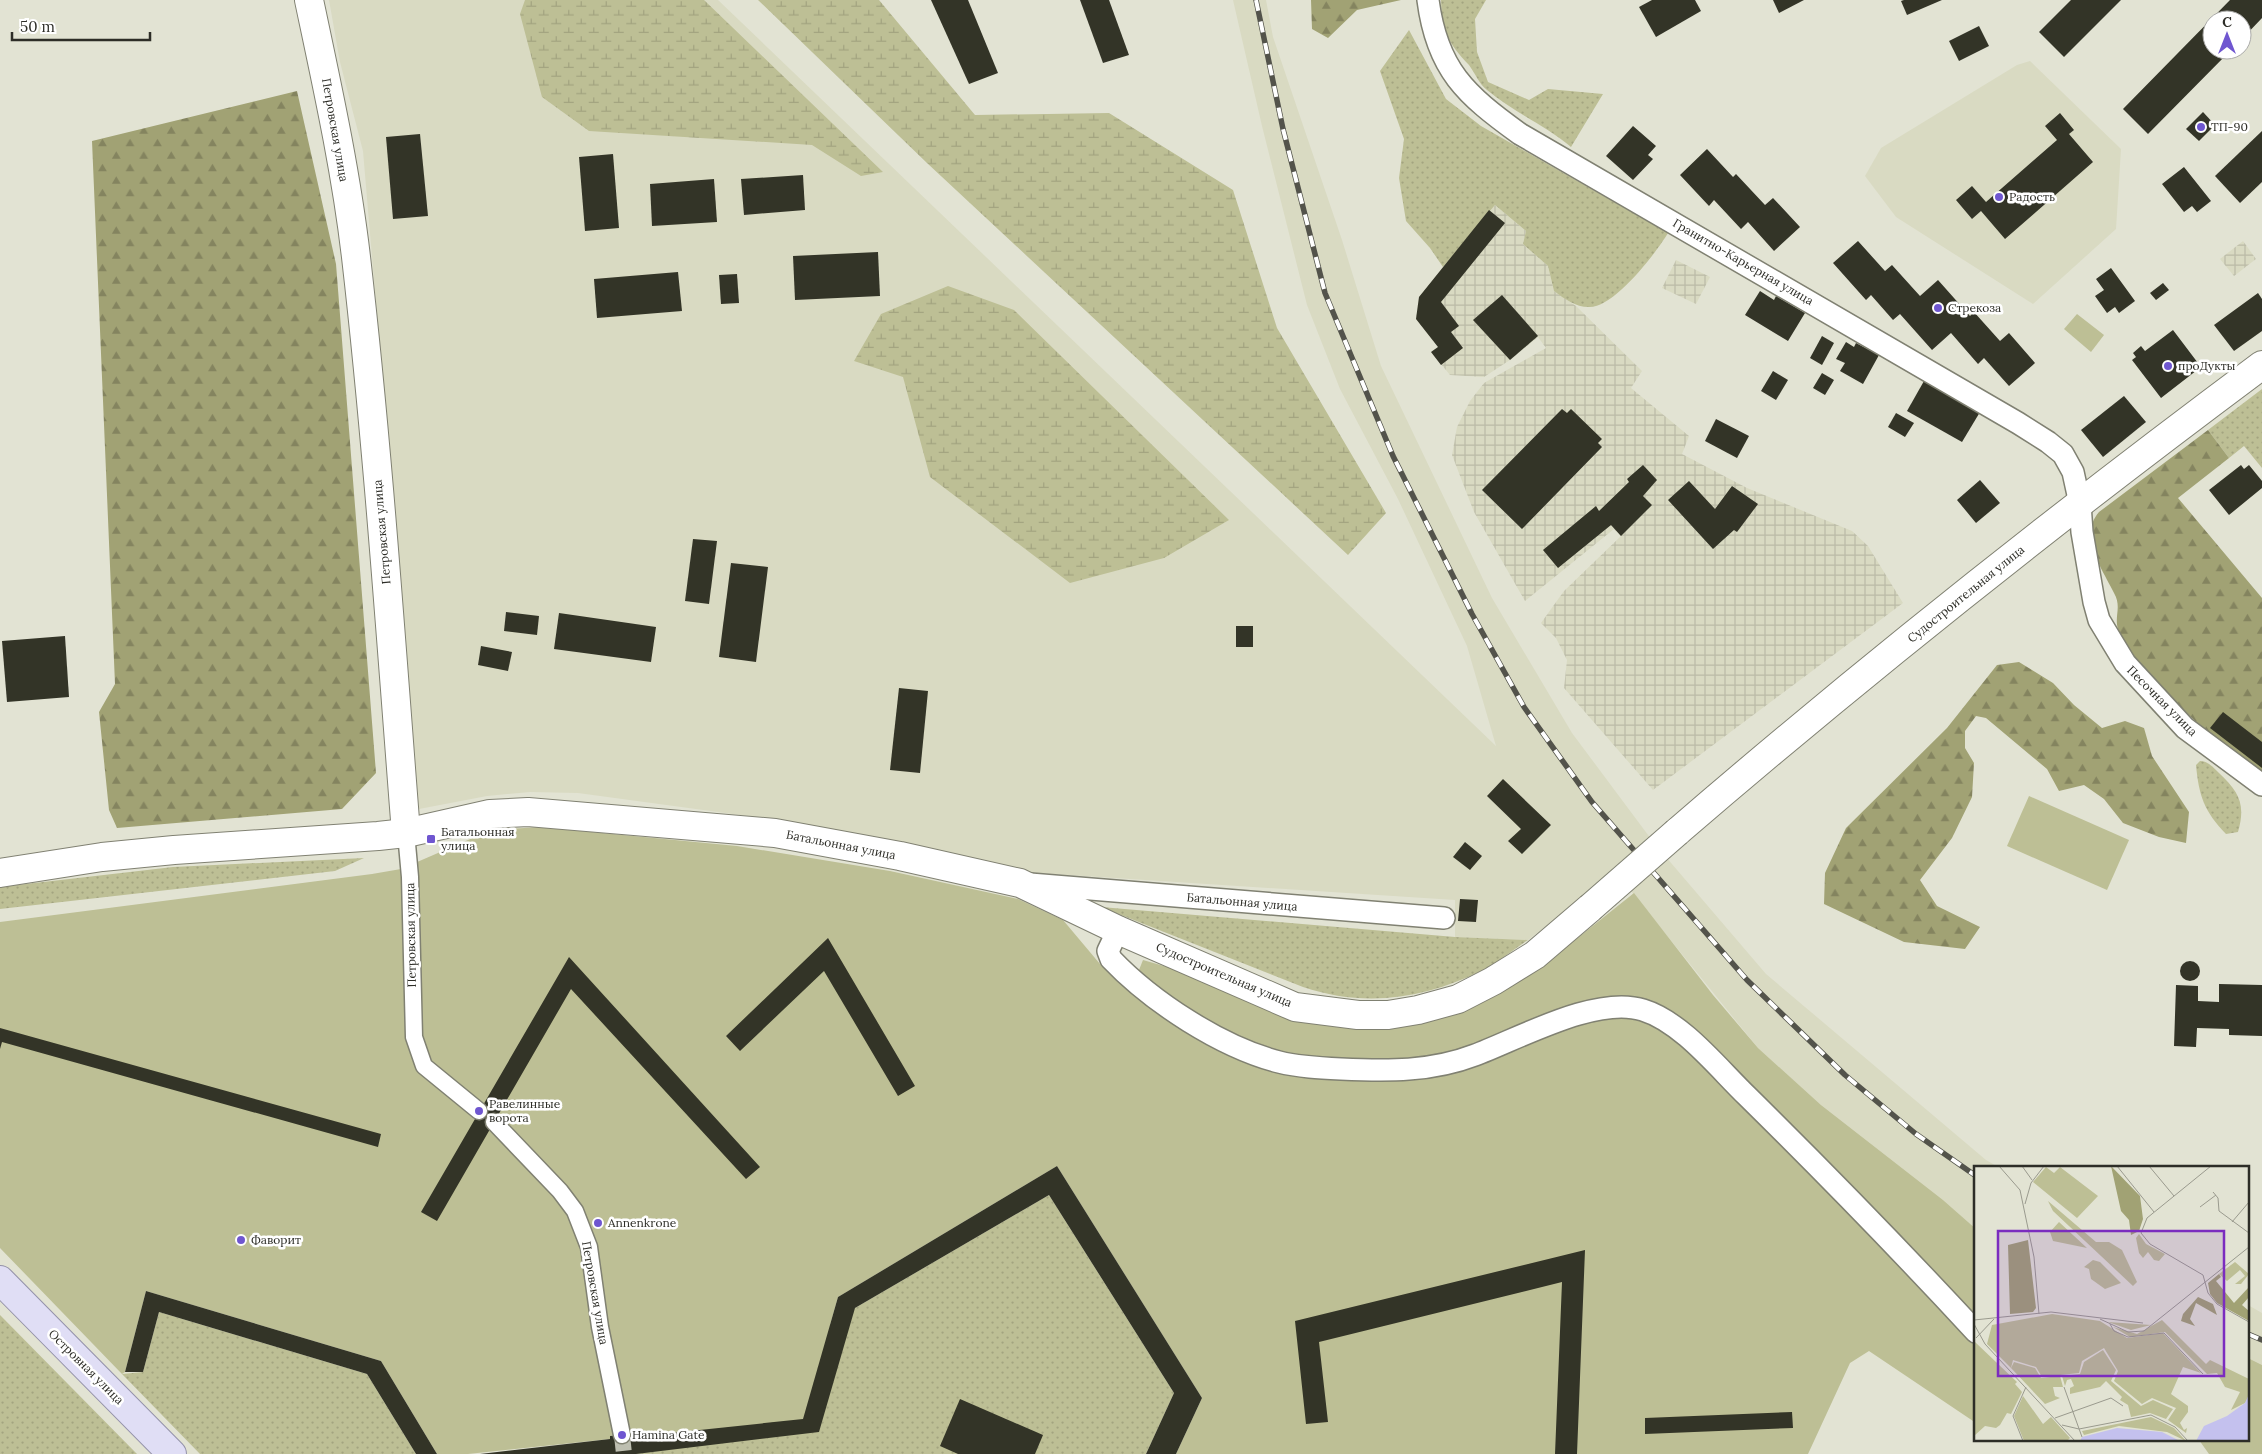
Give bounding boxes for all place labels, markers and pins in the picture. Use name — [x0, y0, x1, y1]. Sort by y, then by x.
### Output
place label: ТП-90 — [2211, 119, 2248, 134]
marker: ТП-90 — [2195, 121, 2207, 133]
place label: Радость — [2009, 189, 2055, 204]
marker: Радость — [1993, 191, 2005, 203]
place label: Стрекоза — [1948, 300, 2001, 315]
marker: Стрекоза — [1932, 302, 1944, 314]
place label: проДукты — [2178, 358, 2236, 373]
marker: проДукты — [2162, 360, 2174, 372]
place label: Батальонная улица — [441, 824, 515, 853]
marker: Батальонная улица — [425, 833, 437, 845]
place label: Равелинные ворота — [489, 1096, 561, 1125]
marker: Равелинные ворота — [473, 1105, 485, 1117]
place label: Annenkrone — [607, 1215, 677, 1230]
marker: Annenkrone — [592, 1217, 604, 1229]
place label: Фаворит — [251, 1232, 301, 1247]
marker: Фаворит — [235, 1234, 247, 1246]
place label: Hamina Gate — [632, 1427, 705, 1442]
marker: Hamina Gate — [616, 1429, 628, 1441]

